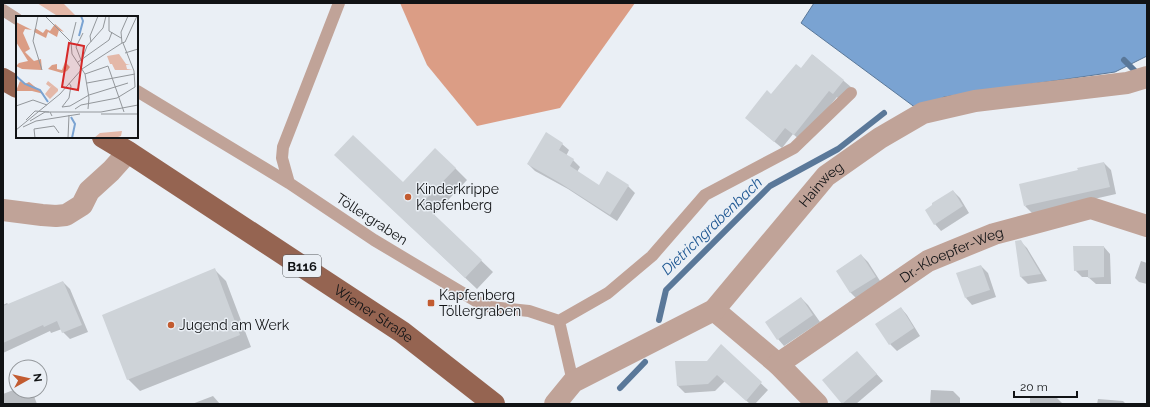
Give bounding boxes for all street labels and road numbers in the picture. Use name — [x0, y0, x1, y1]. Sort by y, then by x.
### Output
street label: Hainweg — [796, 158, 846, 210]
street label: Töllergraben — [333, 190, 411, 248]
street label: Dr.-Kloepfer-Weg — [897, 224, 1005, 286]
road number: B116 — [283, 255, 321, 277]
street label: Wiener Straße — [331, 281, 416, 346]

